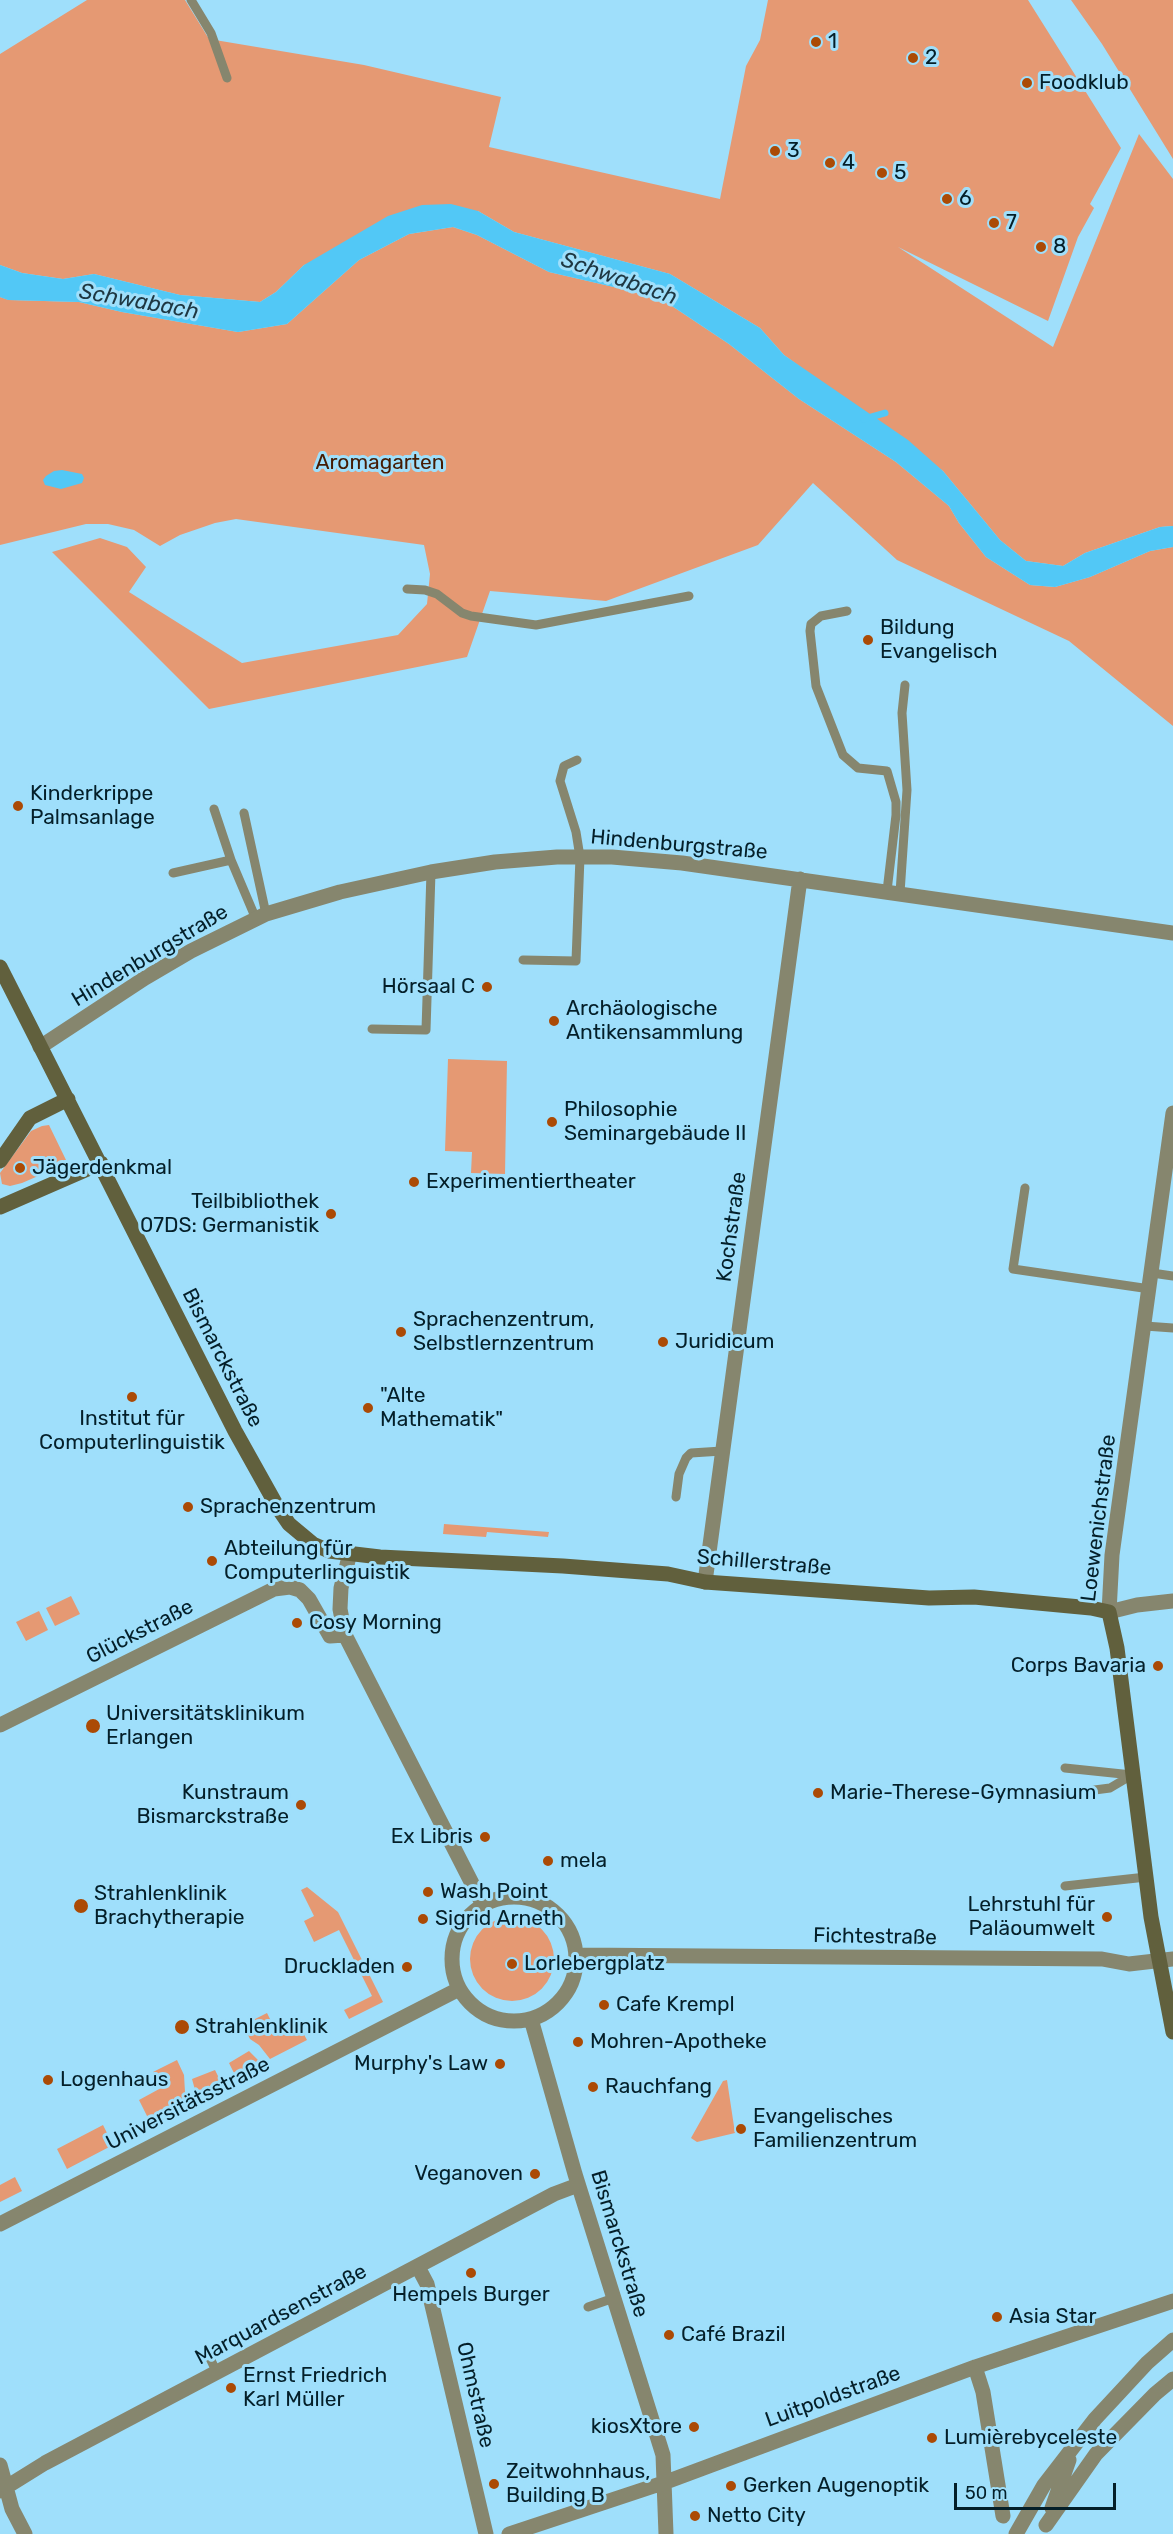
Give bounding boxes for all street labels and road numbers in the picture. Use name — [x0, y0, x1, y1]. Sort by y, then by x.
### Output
street label: Hindenburgstraße — [589, 825, 769, 865]
street label: Hindenburgstraße — [67, 899, 233, 1013]
street label: Kochstraße — [712, 1170, 752, 1284]
street label: Bismarckstraße — [176, 1284, 268, 1432]
street label: Loewenichstraße — [1076, 1433, 1122, 1603]
street label: Schillerstraße — [696, 1545, 832, 1581]
street label: Glückstraße — [82, 1594, 198, 1670]
street label: Fichtestraße — [813, 1923, 937, 1951]
street label: Universitätsstraße — [102, 2052, 274, 2156]
street label: Bismarckstraße — [585, 2167, 653, 2321]
street label: Marquardsenstraße — [191, 2259, 371, 2371]
street label: Ohmstraße — [451, 2339, 499, 2451]
street label: Luitpoldstraße — [762, 2361, 904, 2433]

